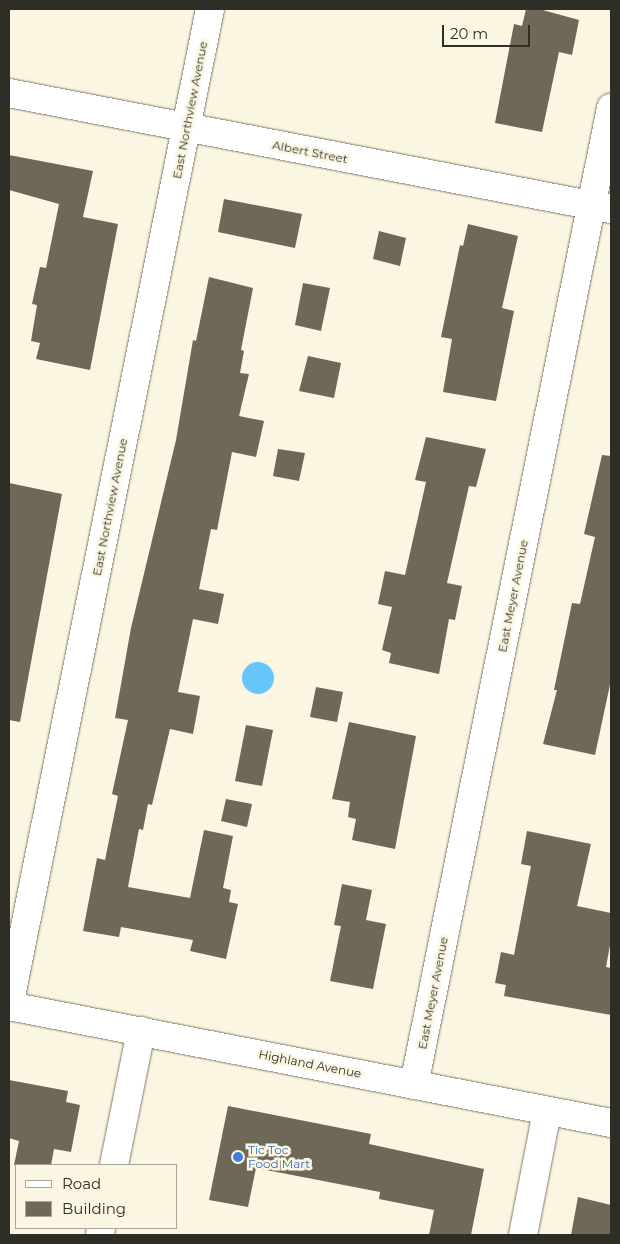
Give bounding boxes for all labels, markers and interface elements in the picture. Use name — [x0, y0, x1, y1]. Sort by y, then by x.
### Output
scale bar — [445, 15, 532, 47]
text: 20 m — [450, 24, 488, 43]
street label: East Northview Avenue — [170, 40, 210, 180]
street label: Albert Street — [271, 138, 349, 166]
street label: East Northview Avenue — [90, 437, 130, 577]
street label: East Meyer Avenue — [495, 539, 531, 653]
street label: East Meyer Avenue — [415, 936, 451, 1050]
street label: Highland Avenue — [257, 1047, 363, 1081]
place label: Tic Toc Food Mart — [248, 1143, 310, 1171]
marker: Tic Toc Food Mart — [232, 1151, 244, 1163]
legend — [15, 1164, 178, 1229]
text: Road — [62, 1174, 101, 1193]
text: Building — [62, 1199, 126, 1218]

